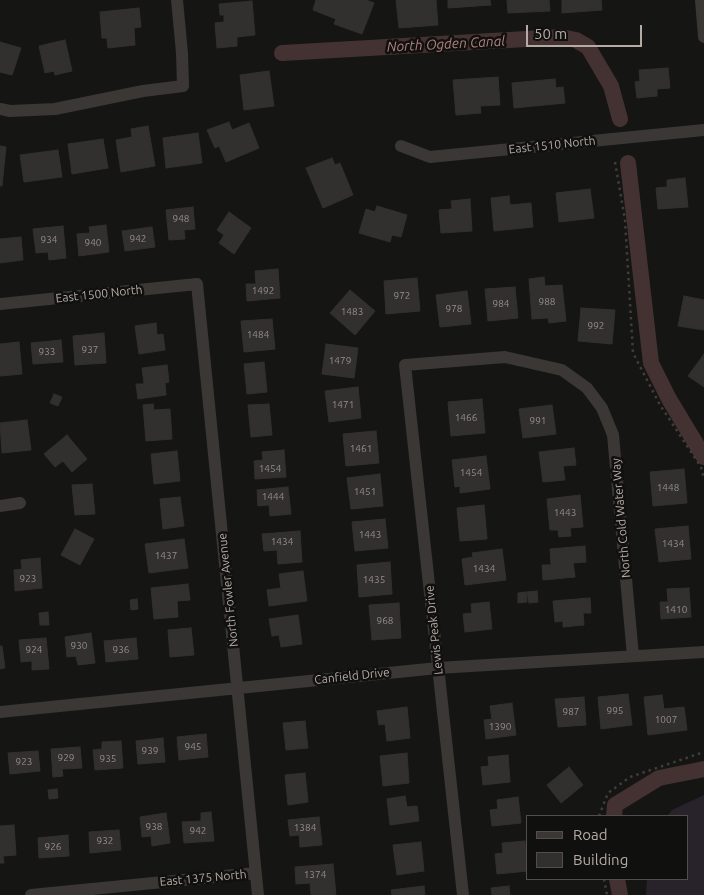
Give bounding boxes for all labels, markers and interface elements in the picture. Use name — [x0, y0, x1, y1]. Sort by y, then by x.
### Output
scale bar — [529, 15, 645, 47]
text: 50 m — [534, 25, 567, 42]
water label: North Ogden Canal — [386, 33, 506, 55]
street label: East 1510 North — [508, 133, 596, 157]
house number: 948 — [173, 213, 189, 225]
house number: 942 — [130, 233, 146, 245]
house number: 934 — [41, 234, 57, 246]
house number: 940 — [85, 237, 101, 249]
street label: East 1500 North — [55, 282, 143, 306]
house number: 1492 — [252, 285, 274, 297]
house number: 972 — [394, 290, 410, 302]
house number: 988 — [539, 296, 555, 308]
house number: 984 — [493, 298, 509, 310]
house number: 978 — [446, 303, 462, 315]
house number: 1483 — [341, 306, 363, 318]
house number: 992 — [588, 320, 604, 332]
house number: 1484 — [247, 329, 269, 341]
house number: 937 — [82, 344, 98, 356]
house number: 933 — [39, 346, 55, 358]
house number: 1479 — [329, 355, 351, 367]
house number: 1471 — [332, 399, 354, 411]
house number: 1466 — [455, 412, 477, 424]
house number: 991 — [530, 415, 546, 427]
house number: 1461 — [350, 443, 372, 455]
street label: North Cold Water Way — [609, 458, 633, 578]
house number: 1454 — [259, 463, 281, 475]
house number: 1454 — [460, 467, 482, 479]
house number: 1448 — [657, 482, 679, 494]
house number: 1451 — [354, 486, 376, 498]
house number: 1444 — [262, 491, 284, 503]
house number: 1443 — [554, 507, 576, 519]
house number: 1443 — [359, 529, 381, 541]
street label: North Fowler Avenue — [215, 532, 241, 648]
house number: 1434 — [271, 536, 293, 548]
house number: 1434 — [662, 538, 684, 550]
house number: 1437 — [155, 550, 177, 562]
house number: 1434 — [473, 563, 495, 575]
house number: 923 — [20, 573, 36, 585]
house number: 1435 — [363, 574, 385, 586]
street label: Lewis Peak Drive — [422, 585, 446, 675]
house number: 1410 — [665, 604, 687, 616]
house number: 968 — [377, 615, 393, 627]
house number: 930 — [71, 640, 87, 652]
house number: 924 — [26, 644, 42, 656]
house number: 936 — [113, 644, 129, 656]
street label: Canfield Drive — [314, 665, 390, 687]
house number: 995 — [607, 705, 623, 717]
house number: 987 — [563, 706, 579, 718]
house number: 1007 — [655, 714, 677, 726]
house number: 1390 — [489, 721, 511, 733]
house number: 945 — [185, 741, 201, 753]
house number: 939 — [142, 745, 158, 757]
house number: 929 — [58, 752, 74, 764]
house number: 935 — [100, 753, 116, 765]
house number: 923 — [16, 756, 32, 768]
legend — [526, 815, 689, 880]
house number: 938 — [146, 821, 162, 833]
house number: 1384 — [294, 822, 316, 834]
house number: 942 — [190, 825, 206, 837]
text: Road — [573, 826, 608, 843]
house number: 932 — [97, 835, 113, 847]
house number: 926 — [45, 841, 61, 853]
text: Building — [573, 851, 628, 868]
street label: East 1375 North — [159, 867, 247, 889]
house number: 1374 — [304, 869, 326, 881]

